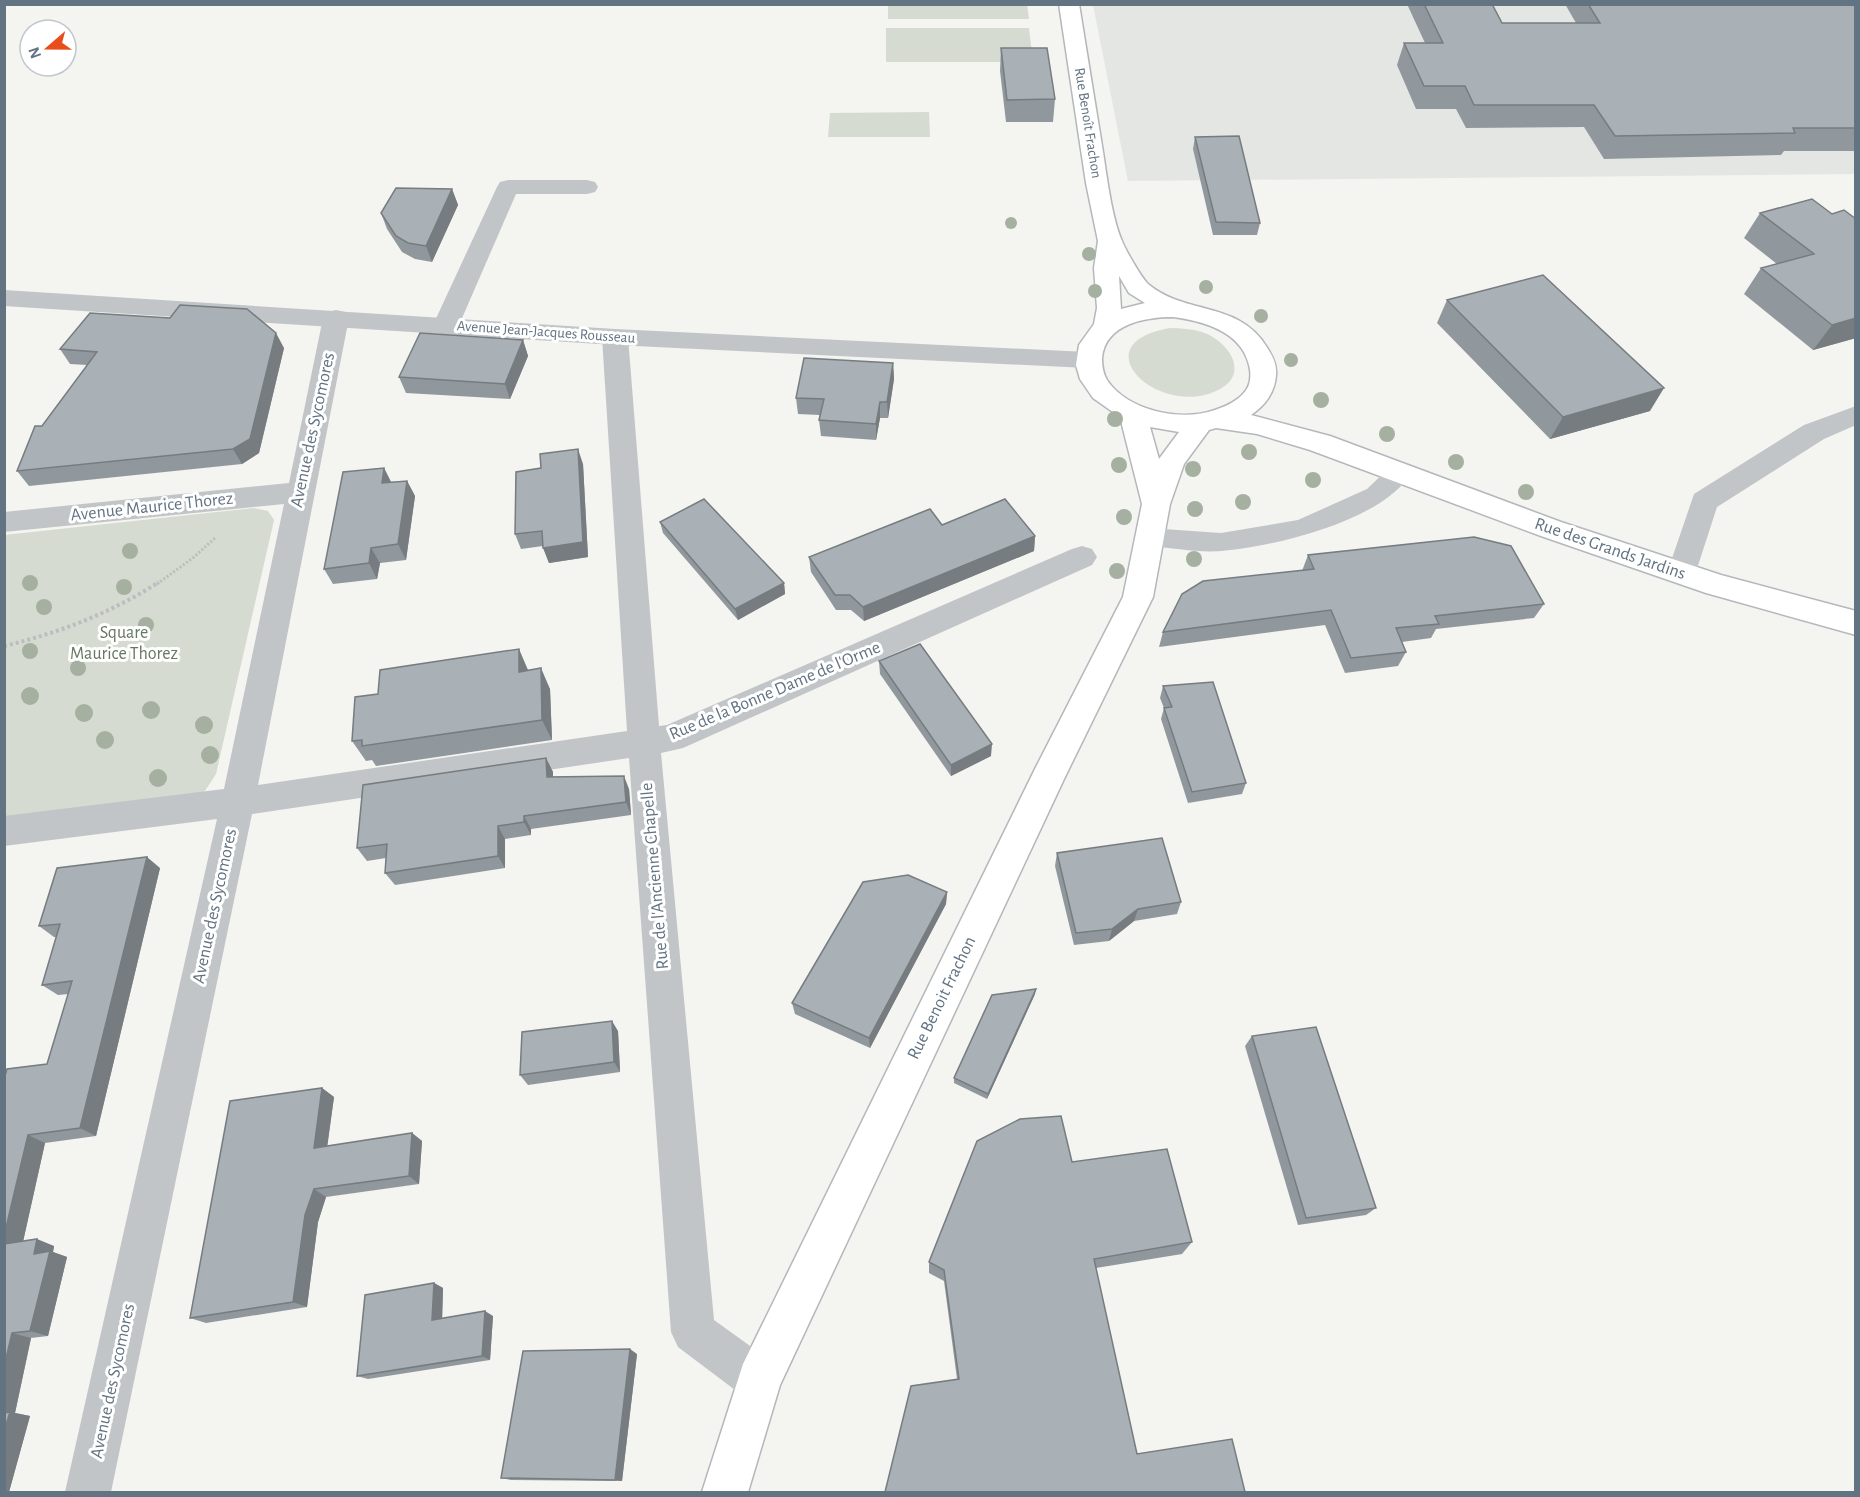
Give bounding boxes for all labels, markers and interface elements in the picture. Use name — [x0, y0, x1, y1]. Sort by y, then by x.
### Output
north arrow — [18, 18, 78, 78]
text: N — [25, 45, 44, 61]
street label: Rue Benoît Frachon — [1072, 67, 1104, 179]
street label: Avenue Jean-Jacques Rousseau — [456, 318, 636, 346]
street label: Avenue des Sycomores — [288, 351, 338, 509]
street label: Avenue Maurice Thorez — [70, 490, 234, 524]
street label: Rue des Grands Jardins — [1532, 515, 1688, 583]
park label: Square Maurice Thorez — [70, 624, 178, 663]
street label: Rue de la Bonne Dame de l'Orme — [667, 638, 883, 744]
street label: Rue de l'Ancienne Chapelle — [638, 782, 672, 970]
street label: Avenue des Sycomores — [190, 827, 240, 985]
street label: Rue Benoit Frachon — [904, 934, 980, 1062]
street label: Avenue des Sycomores — [88, 1302, 138, 1460]

